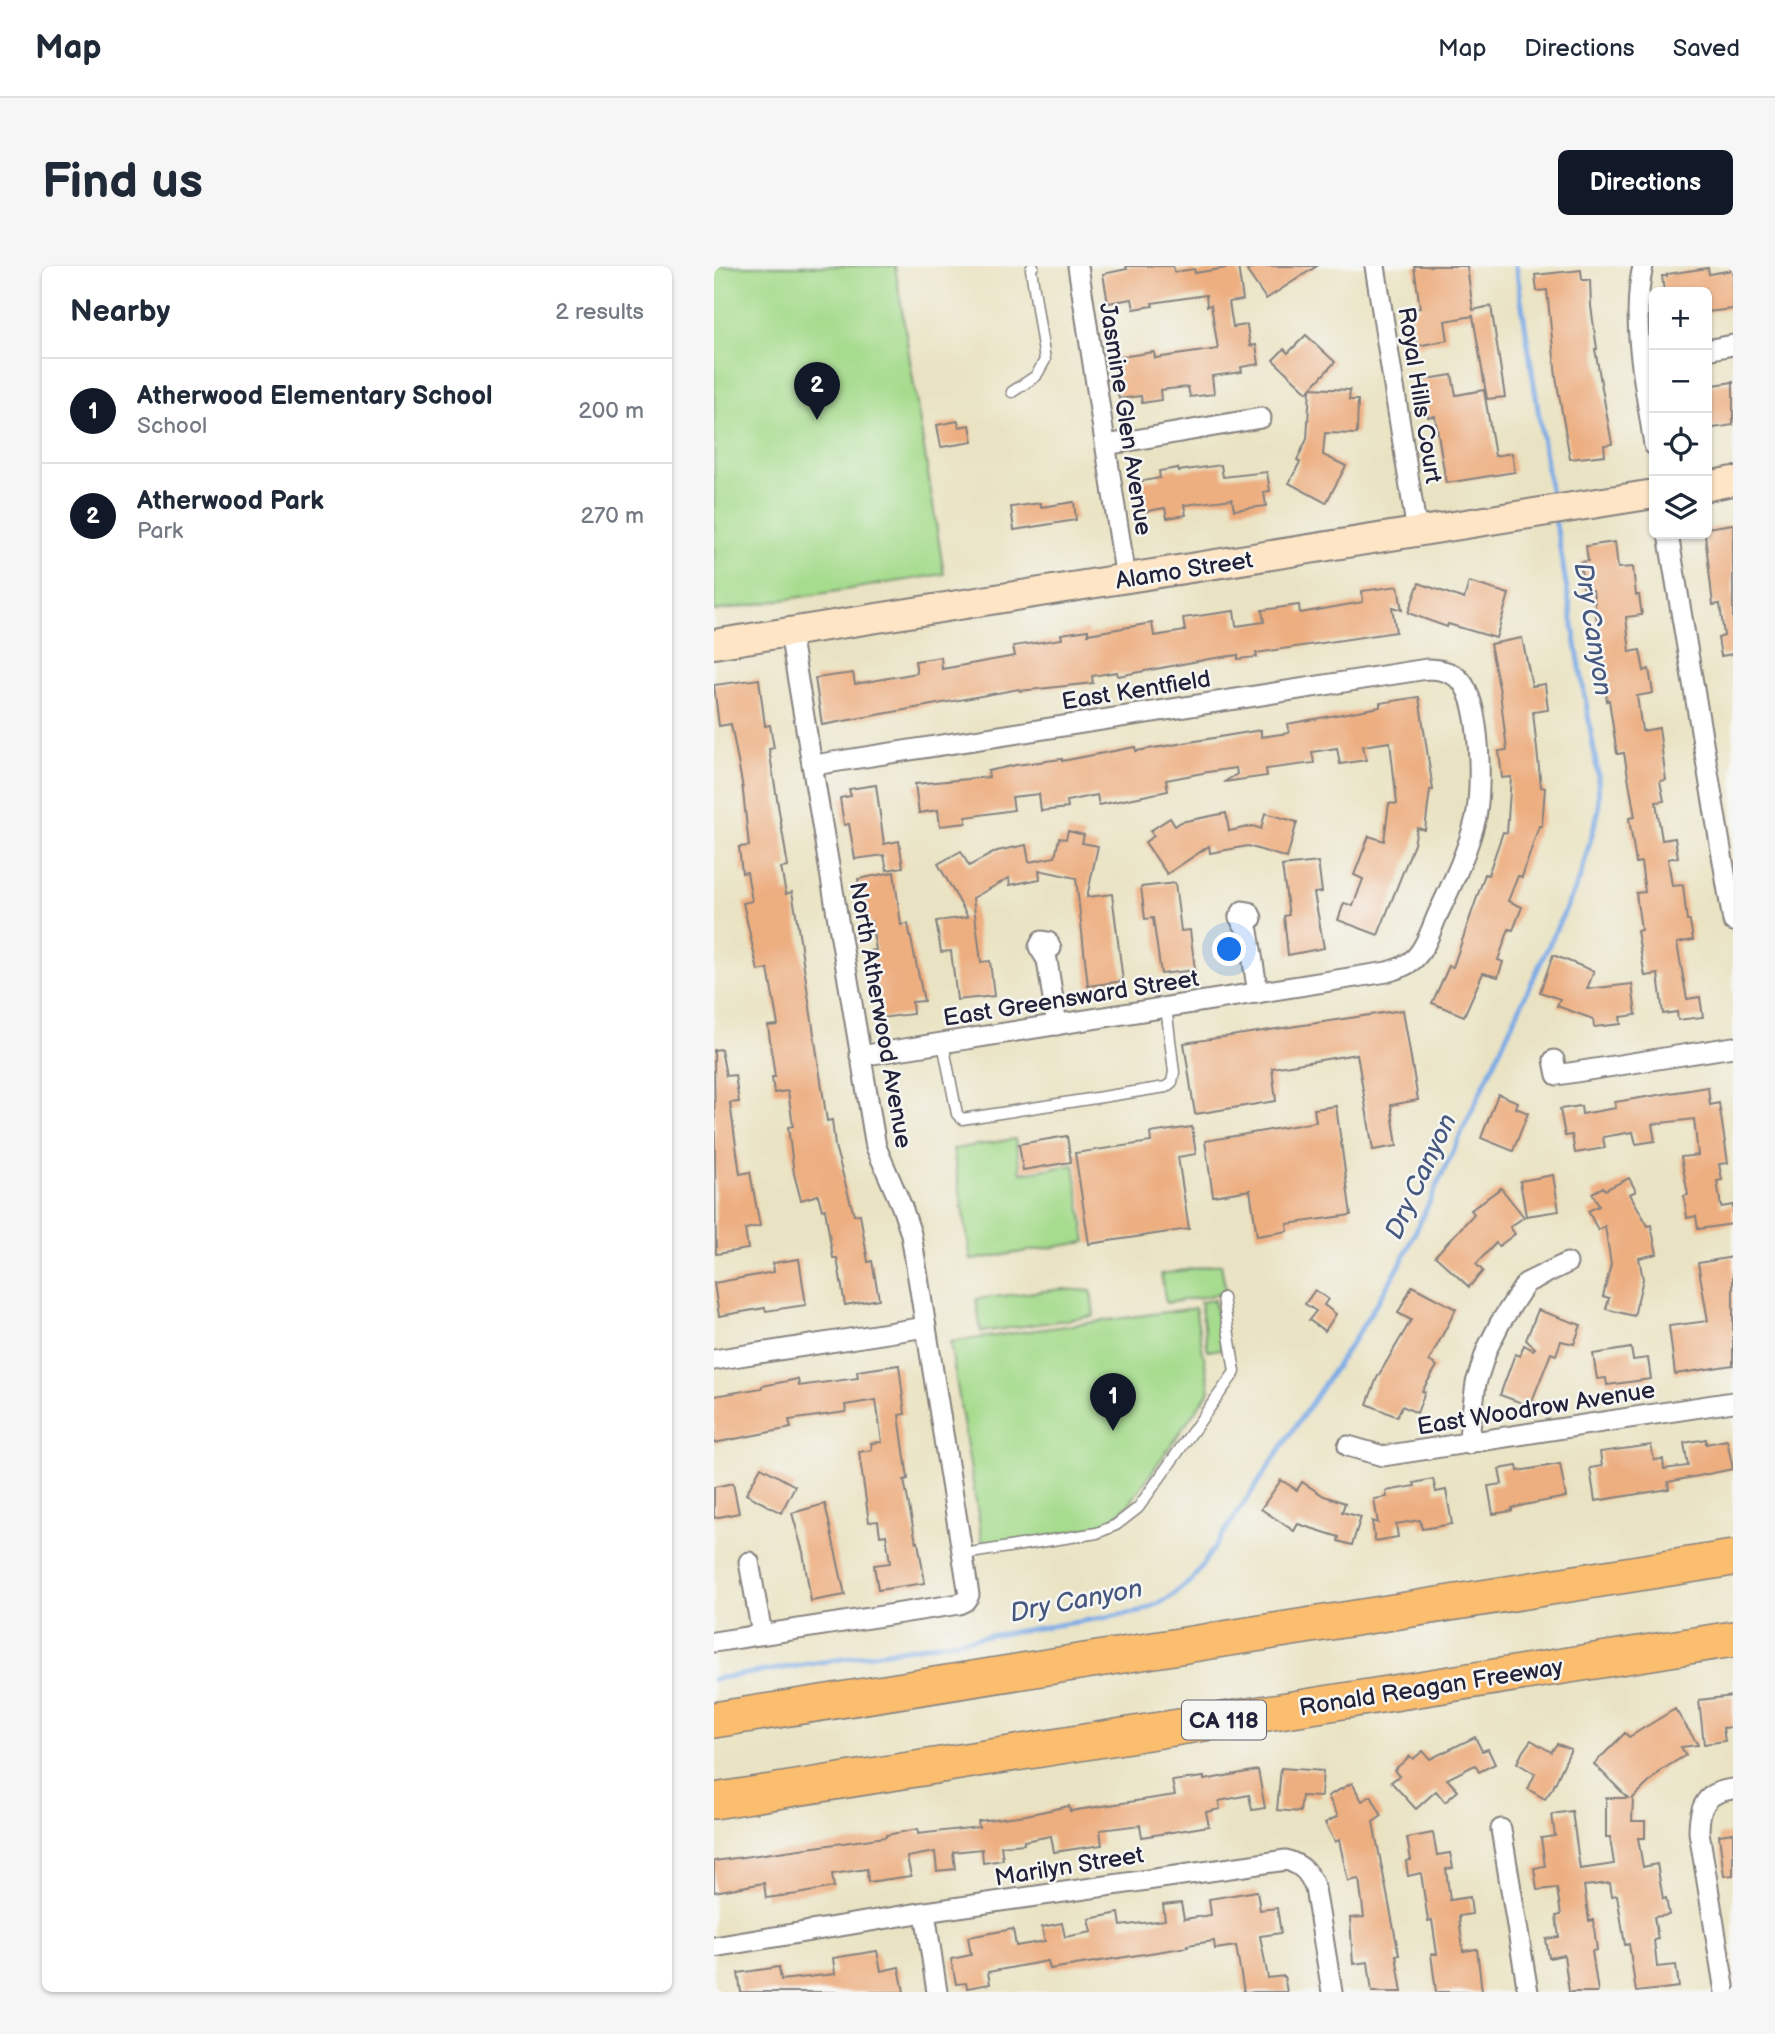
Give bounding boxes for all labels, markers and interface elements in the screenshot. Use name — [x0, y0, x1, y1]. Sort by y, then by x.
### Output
text: Map — [35, 28, 101, 68]
text: Map — [1438, 34, 1486, 63]
text: Directions — [1524, 34, 1635, 63]
text: Saved — [1673, 34, 1740, 63]
button: Directions — [1558, 150, 1733, 215]
text: Find us — [42, 153, 203, 212]
map controls — [1649, 287, 1712, 539]
button: + — [1649, 287, 1712, 350]
text: Nearby — [70, 294, 170, 330]
text: 2 results — [555, 298, 644, 326]
street label: Jasmine Glen Avenue — [1093, 301, 1158, 538]
street label: Royal Hills Court — [1391, 305, 1448, 486]
button: − — [1649, 350, 1712, 413]
pin: 2 — [794, 362, 840, 420]
text: Atherwood Elementary School — [137, 381, 493, 412]
text: 1 — [88, 397, 98, 425]
text: 200 m — [578, 397, 644, 425]
text: School — [137, 412, 207, 440]
button: locate — [1649, 413, 1712, 476]
button: layers — [1649, 476, 1712, 539]
text: Atherwood Park — [137, 486, 324, 517]
text: 2 — [86, 502, 100, 530]
text: 270 m — [580, 502, 644, 530]
text: Park — [137, 517, 183, 545]
street label: Alamo Street — [1113, 545, 1256, 596]
water label: Dry Canyon — [1567, 560, 1618, 698]
street label: East Kentfield — [1060, 664, 1213, 717]
street label: North Atherwood Avenue — [843, 880, 918, 1151]
your location — [1212, 932, 1246, 966]
street label: East Greensward Street — [941, 964, 1202, 1033]
water label: Dry Canyon — [1379, 1109, 1464, 1244]
pin: 1 — [1090, 1373, 1136, 1431]
street label: East Woodrow Avenue — [1415, 1375, 1657, 1442]
water label: Dry Canyon — [1007, 1573, 1145, 1630]
street label: Ronald Reagan Freeway — [1297, 1652, 1565, 1723]
road number: CA 118 — [1182, 1700, 1266, 1740]
street label: Marilyn Street — [993, 1840, 1146, 1893]

